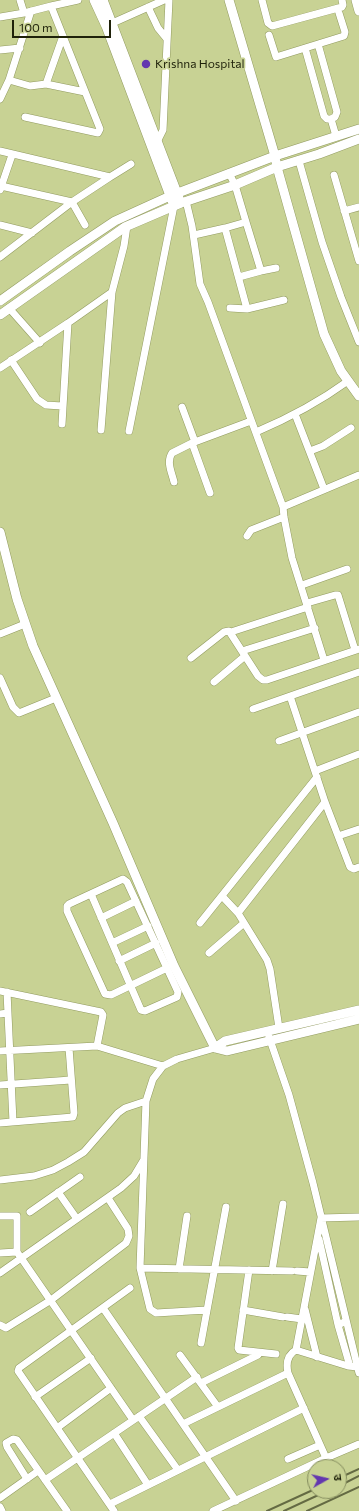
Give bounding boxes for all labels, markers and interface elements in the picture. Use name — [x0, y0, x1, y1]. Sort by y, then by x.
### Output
scale bar — [14, 12, 113, 38]
text: 100 m — [19, 20, 53, 34]
place label: Krishna Hospital — [155, 57, 245, 71]
marker: Krishna Hospital — [140, 58, 152, 70]
north arrow — [307, 1459, 347, 1499]
text: उ — [332, 1473, 345, 1481]

